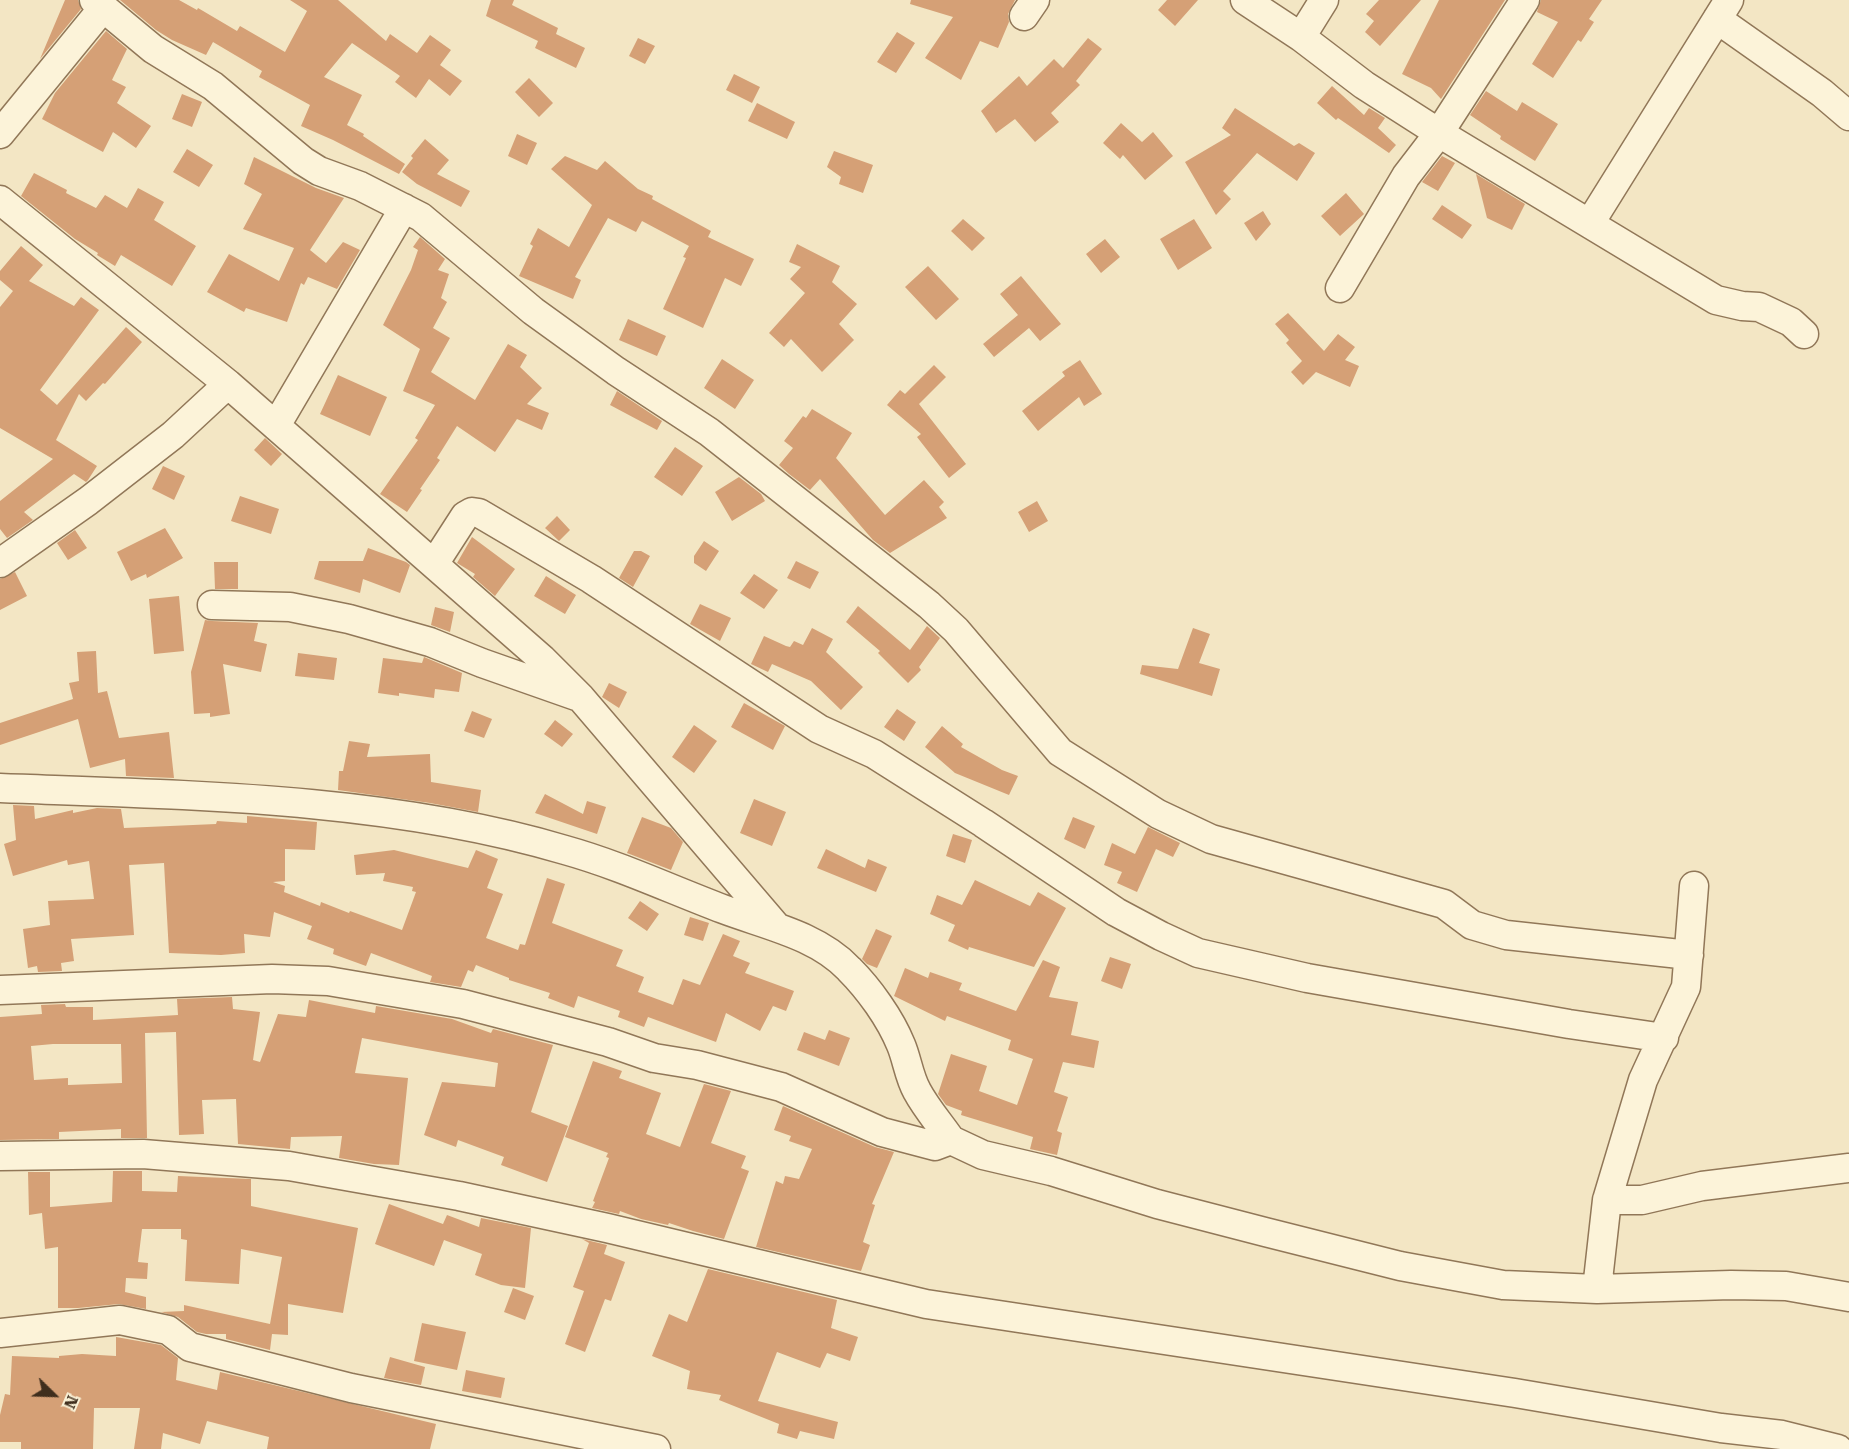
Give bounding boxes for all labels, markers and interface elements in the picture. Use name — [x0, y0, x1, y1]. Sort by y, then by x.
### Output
north arrow — [24, 1365, 84, 1425]
text: N — [60, 1393, 82, 1412]

